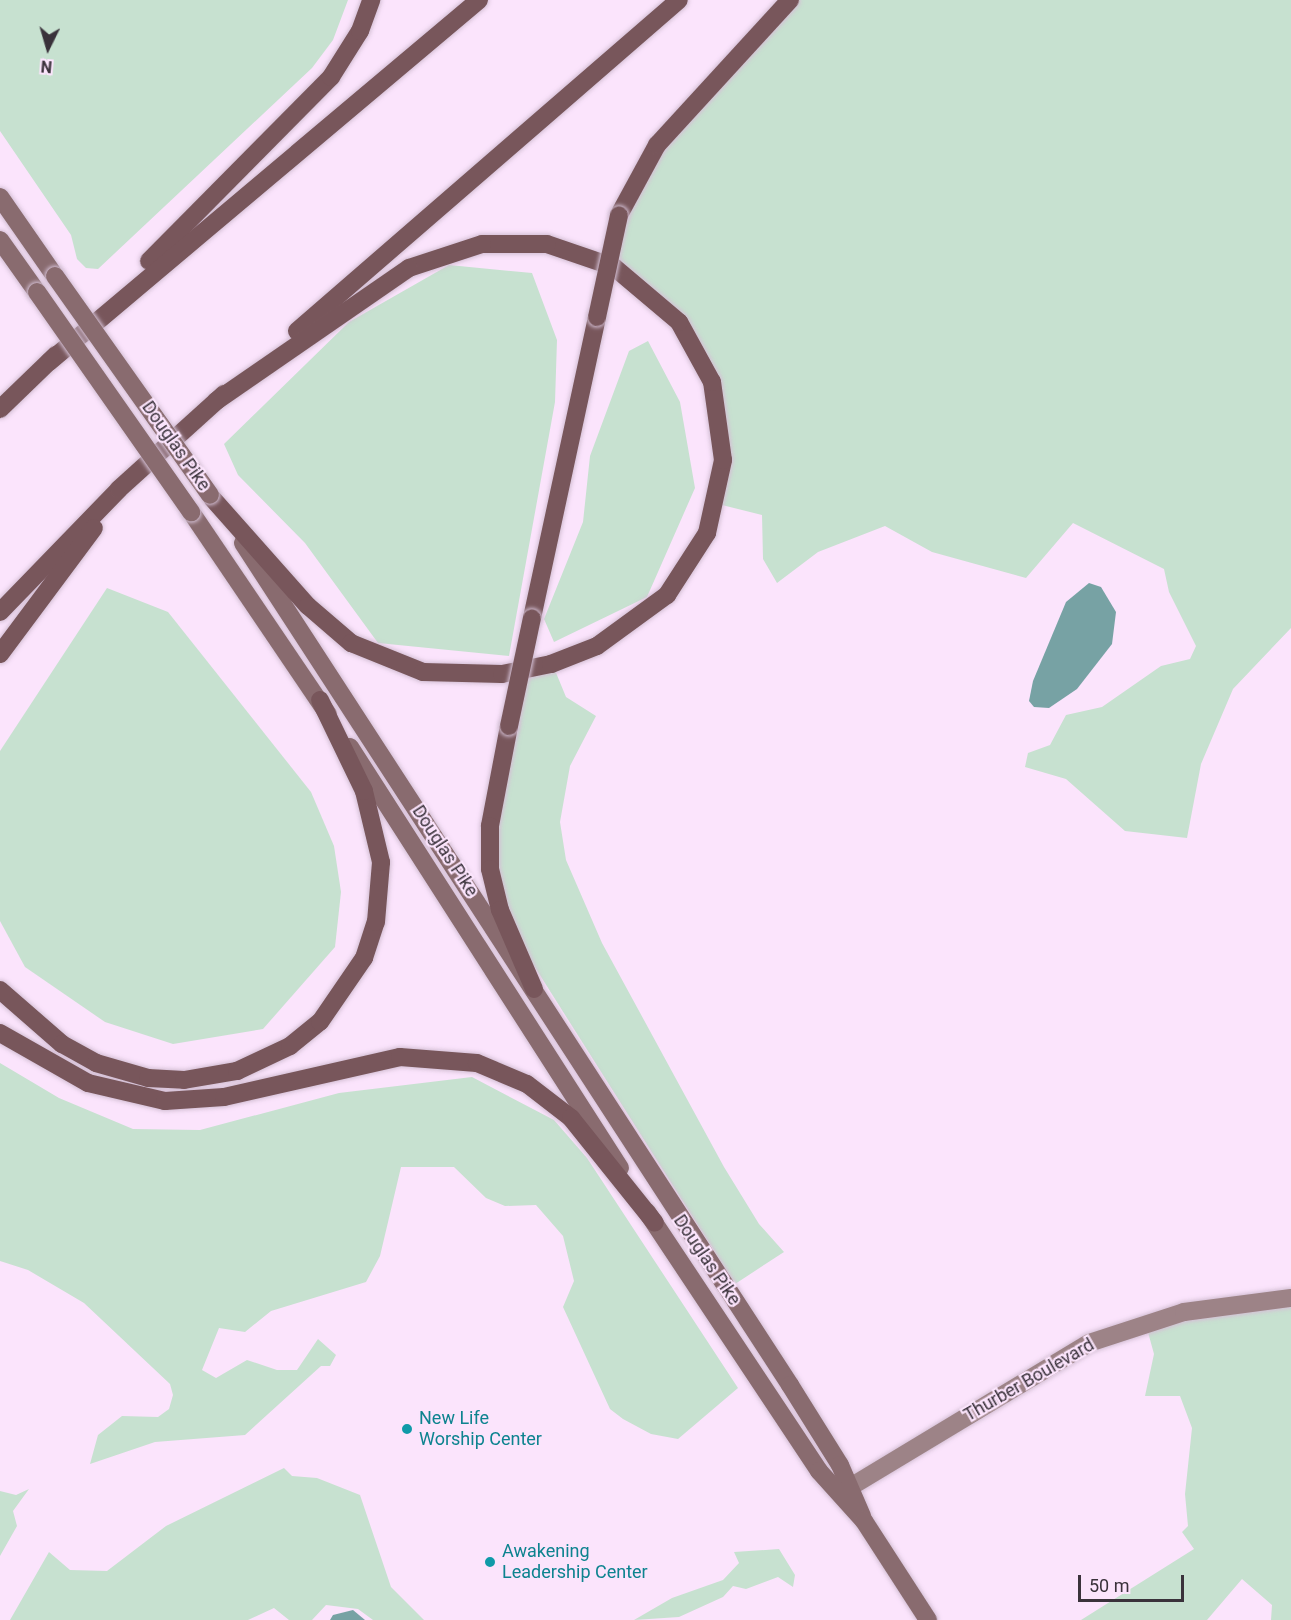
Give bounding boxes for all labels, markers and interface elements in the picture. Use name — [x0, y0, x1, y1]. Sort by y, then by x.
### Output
north arrow — [18, 18, 78, 78]
text: N — [40, 56, 53, 76]
street label: Douglas Pike — [137, 397, 215, 495]
street label: Douglas Pike — [408, 801, 482, 901]
street label: Douglas Pike — [669, 1211, 745, 1309]
street label: Thurber Boulevard — [960, 1334, 1098, 1426]
place label: New Life Worship Center — [419, 1408, 542, 1450]
marker: New Life Worship Center — [400, 1422, 414, 1436]
place label: Awakening Leadership Center — [502, 1541, 648, 1584]
marker: Awakening Leadership Center — [483, 1555, 497, 1569]
scale bar — [1081, 1563, 1188, 1601]
text: 50 m — [1089, 1575, 1129, 1596]

